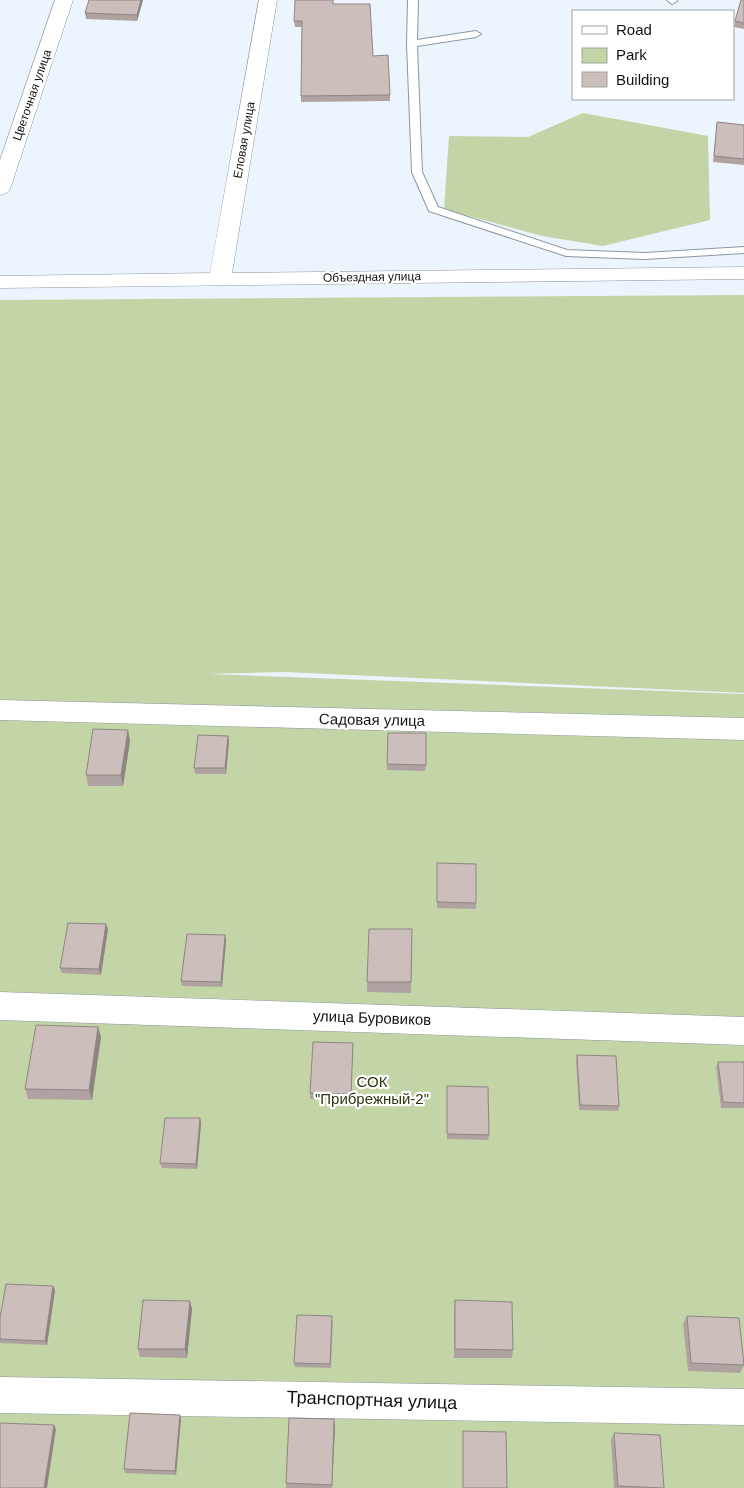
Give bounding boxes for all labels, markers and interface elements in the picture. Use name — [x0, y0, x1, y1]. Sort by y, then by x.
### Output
legend — [572, 10, 734, 100]
text: Road — [616, 21, 652, 38]
text: Park — [616, 46, 647, 63]
street label: Цветочная улица — [10, 47, 54, 142]
text: Building — [616, 71, 669, 88]
street label: Еловая улица — [230, 100, 258, 179]
street label: Объездная улица — [323, 269, 421, 285]
street label: Садовая улица — [319, 710, 426, 729]
street label: улица Буровиков — [313, 1007, 431, 1028]
park label: СОК "Прибрежный-2" — [315, 1073, 429, 1107]
street label: Транспортная улица — [286, 1387, 459, 1413]

